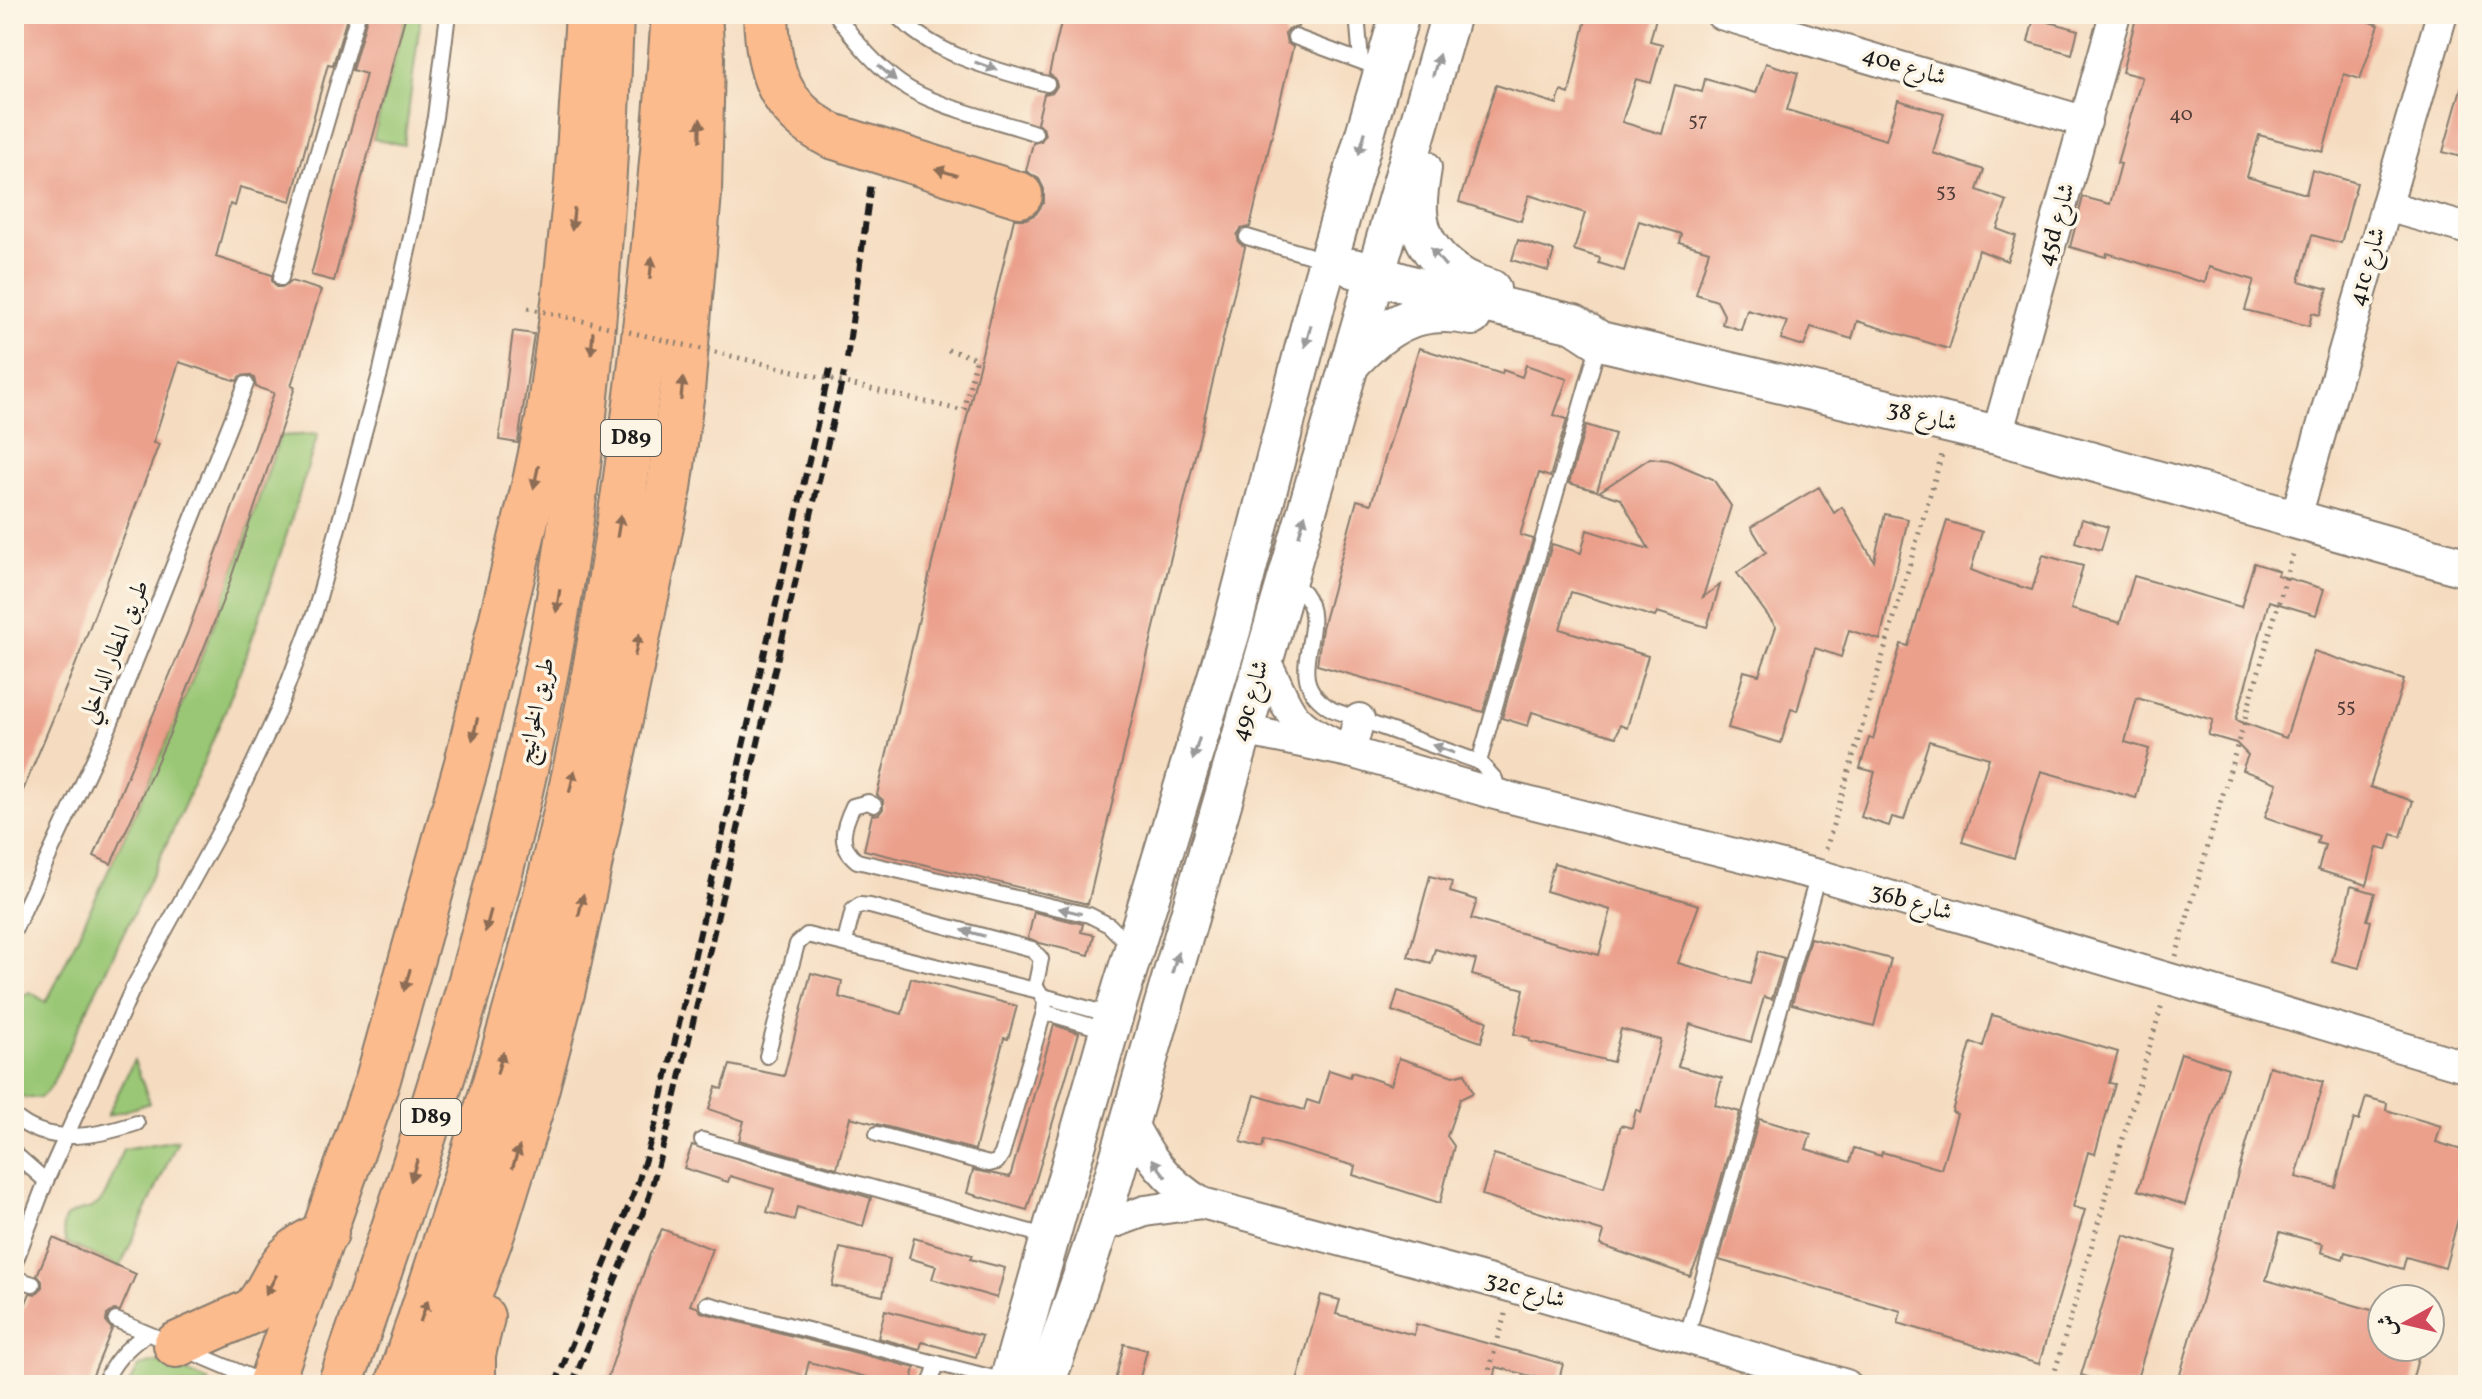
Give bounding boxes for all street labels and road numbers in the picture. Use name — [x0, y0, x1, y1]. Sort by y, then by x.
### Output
street label: 40e شارع — [1858, 38, 1950, 97]
street label: 45d شارع — [2029, 179, 2086, 271]
street label: 41c شارع — [2341, 223, 2396, 311]
street label: شارع 38 — [1883, 392, 1960, 443]
road number: D89 — [601, 420, 661, 456]
street label: طريق المطار الداخلي — [71, 575, 163, 730]
street label: طريق الخوانيج — [509, 654, 567, 768]
street label: 49c شارع — [1223, 656, 1280, 746]
street label: 36b شارع — [1866, 875, 1956, 932]
road number: D89 — [401, 1099, 461, 1135]
street label: 32c شارع — [1480, 1263, 1569, 1320]

